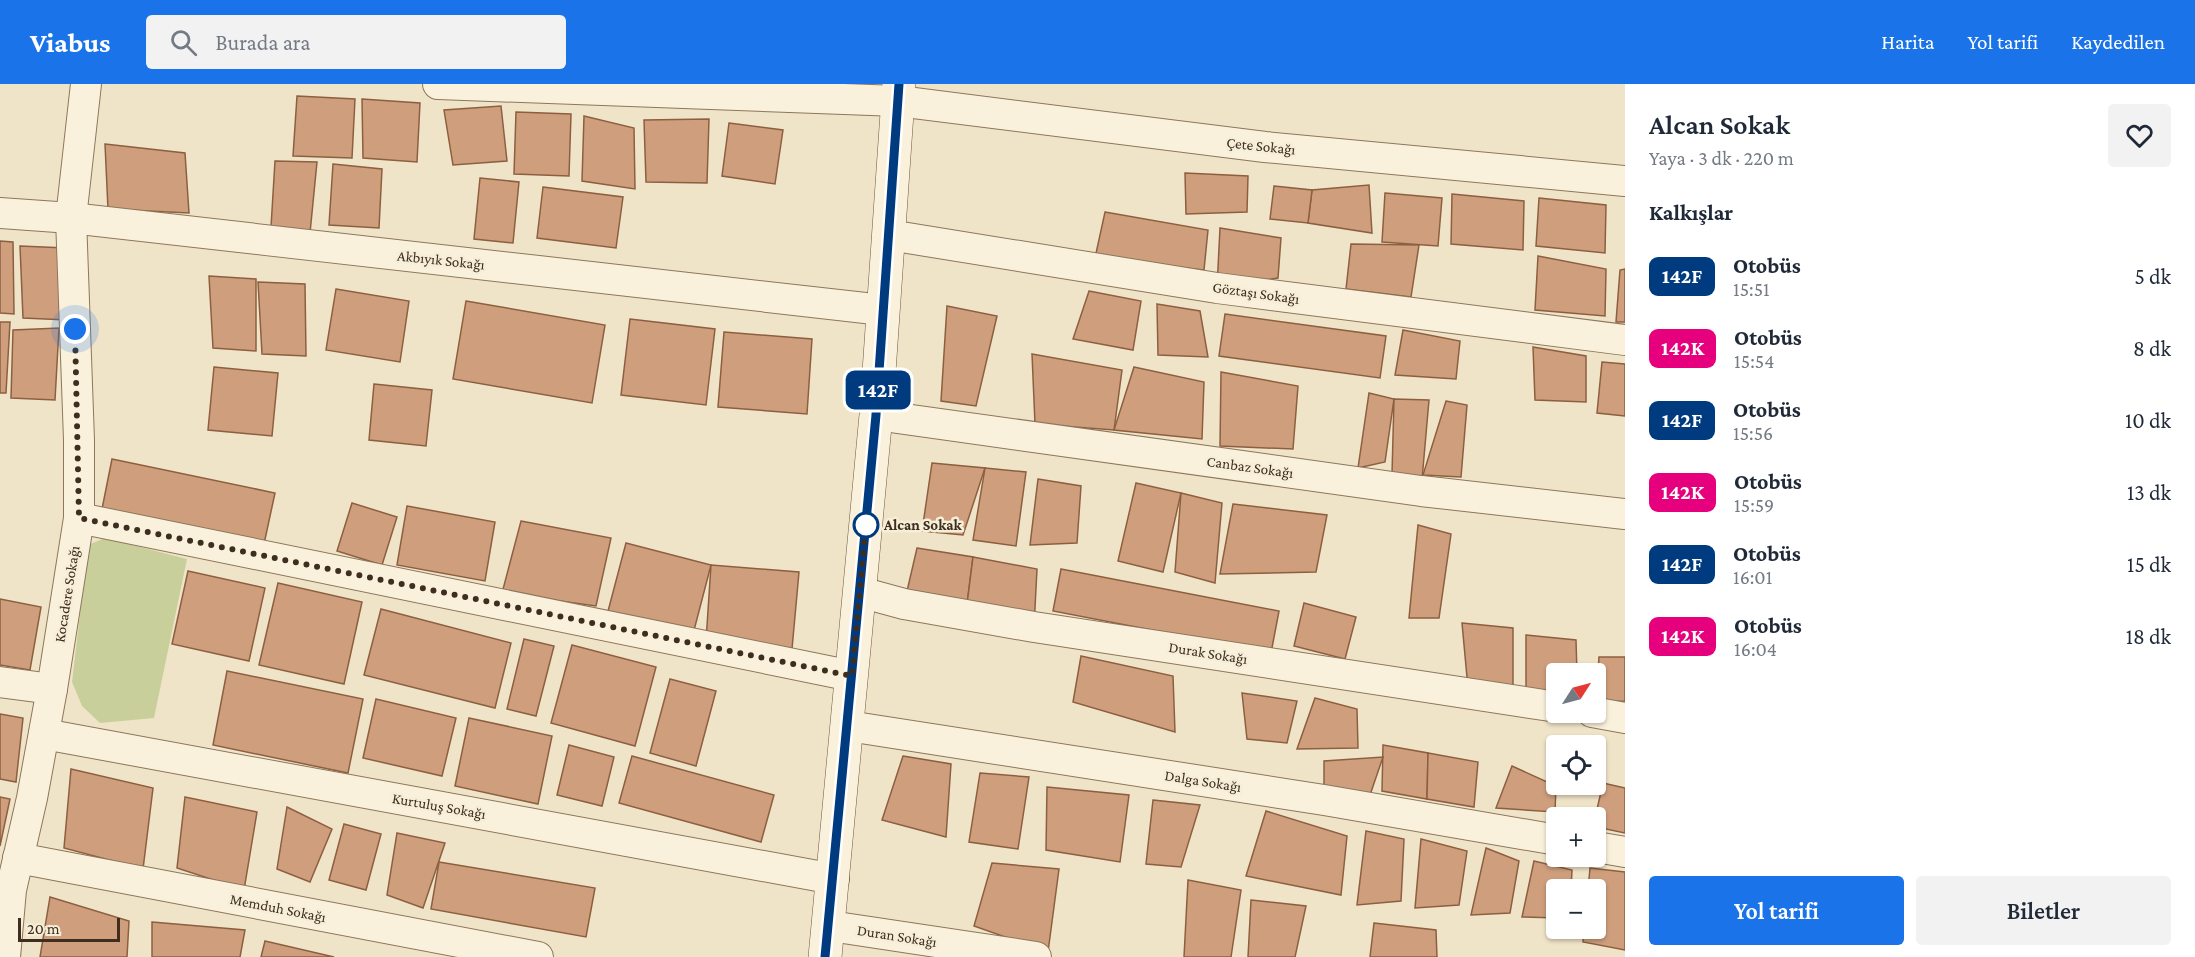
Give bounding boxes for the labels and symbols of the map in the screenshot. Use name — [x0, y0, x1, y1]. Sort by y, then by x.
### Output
street label: Çete Sokağı — [1226, 134, 1296, 159]
street label: Akbıyık Sokağı — [396, 247, 486, 274]
street label: Göztaşı Sokağı — [1211, 279, 1300, 308]
your location — [60, 314, 90, 344]
line badge: 142F — [836, 370, 920, 410]
street label: Canbaz Sokağı — [1206, 453, 1294, 482]
marker: Alcan Sokak — [853, 512, 879, 538]
place label: Alcan Sokak — [883, 517, 963, 533]
street label: Kocadere Sokağı — [51, 544, 84, 644]
street label: Durak Sokağı — [1167, 639, 1249, 668]
north arrow — [1546, 663, 1606, 723]
street label: Dalga Sokağı — [1163, 767, 1243, 796]
street label: Kurtuluş Sokağı — [391, 790, 487, 823]
street label: Memduh Sokağı — [228, 891, 327, 926]
scale bar — [18, 915, 120, 942]
street label: Duran Sokağı — [856, 922, 938, 951]

